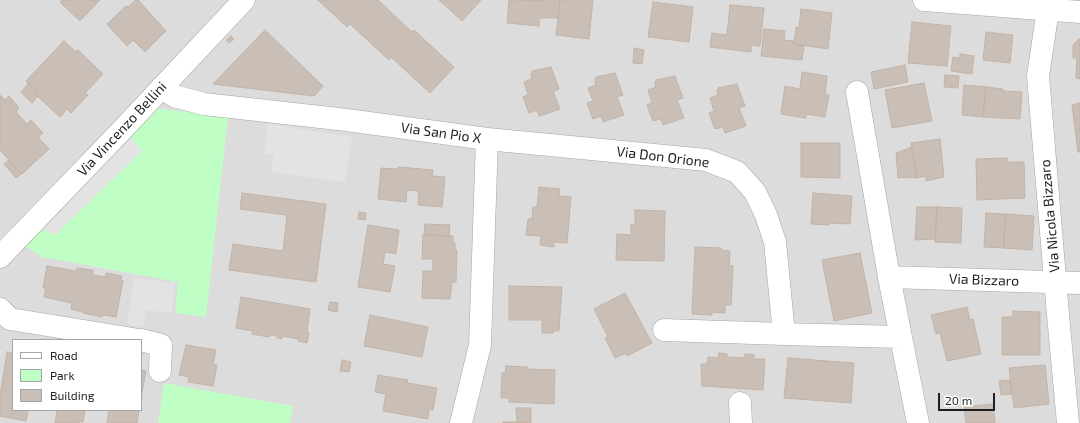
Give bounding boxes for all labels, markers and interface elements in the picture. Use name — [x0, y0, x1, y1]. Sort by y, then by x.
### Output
street label: Via Vincenzo Bellini — [74, 78, 170, 180]
street label: Via San Pio X — [400, 119, 482, 147]
street label: Via Don Orione — [616, 143, 710, 171]
street label: Via Nicola Bizzaro — [1037, 159, 1063, 273]
street label: Via Bizzaro — [949, 270, 1019, 290]
legend — [12, 339, 142, 411]
text: Road — [50, 348, 78, 362]
text: Park — [50, 368, 75, 382]
scale bar — [940, 385, 997, 411]
text: Building — [50, 388, 94, 402]
text: 20 m — [945, 393, 972, 407]

